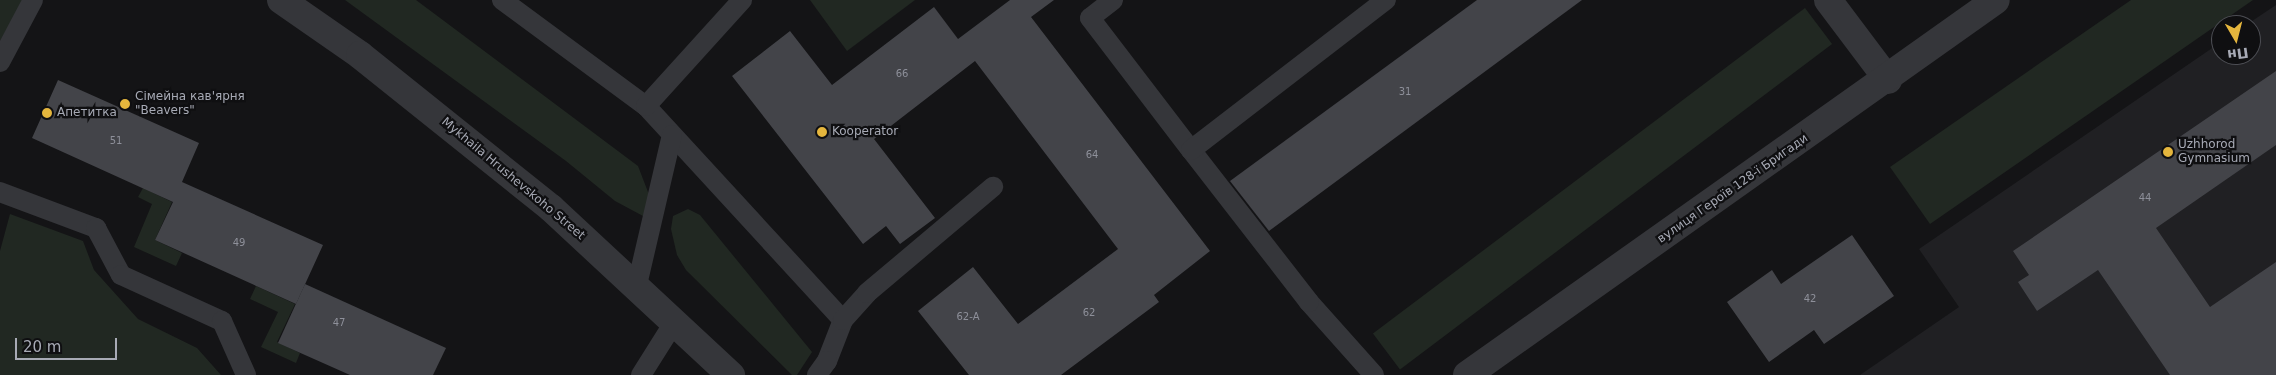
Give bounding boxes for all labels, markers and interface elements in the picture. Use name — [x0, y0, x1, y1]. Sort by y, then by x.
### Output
north arrow — [2211, 15, 2261, 65]
text: Пн — [2226, 44, 2250, 63]
house number: 66 — [896, 68, 908, 80]
house number: 31 — [1399, 86, 1411, 98]
place label: Сімейна кав'ярня "Beavers" — [135, 90, 245, 118]
marker: Сімейна кав'ярня "Beavers" — [119, 98, 131, 110]
place label: Апетитка — [57, 106, 117, 120]
marker: Апетитка — [41, 107, 53, 119]
street label: Mykhaila Hrushevskoho Street — [438, 115, 588, 243]
place label: Kooperator — [832, 125, 898, 139]
marker: Kooperator — [816, 126, 828, 138]
street label: вулиця Героїв 128-ї Бригади — [1655, 131, 1811, 247]
house number: 51 — [110, 135, 122, 147]
place label: Uzhhorod Gymnasium — [2178, 138, 2250, 166]
marker: Uzhhorod Gymnasium — [2162, 146, 2174, 158]
house number: 64 — [1086, 149, 1098, 161]
house number: 44 — [2139, 192, 2151, 204]
house number: 49 — [233, 237, 245, 249]
house number: 42 — [1804, 293, 1816, 305]
house number: 62 — [1083, 307, 1095, 319]
house number: 62-А — [956, 311, 980, 323]
house number: 47 — [333, 317, 345, 329]
scale bar — [18, 328, 120, 360]
text: 20 m — [23, 338, 61, 356]

